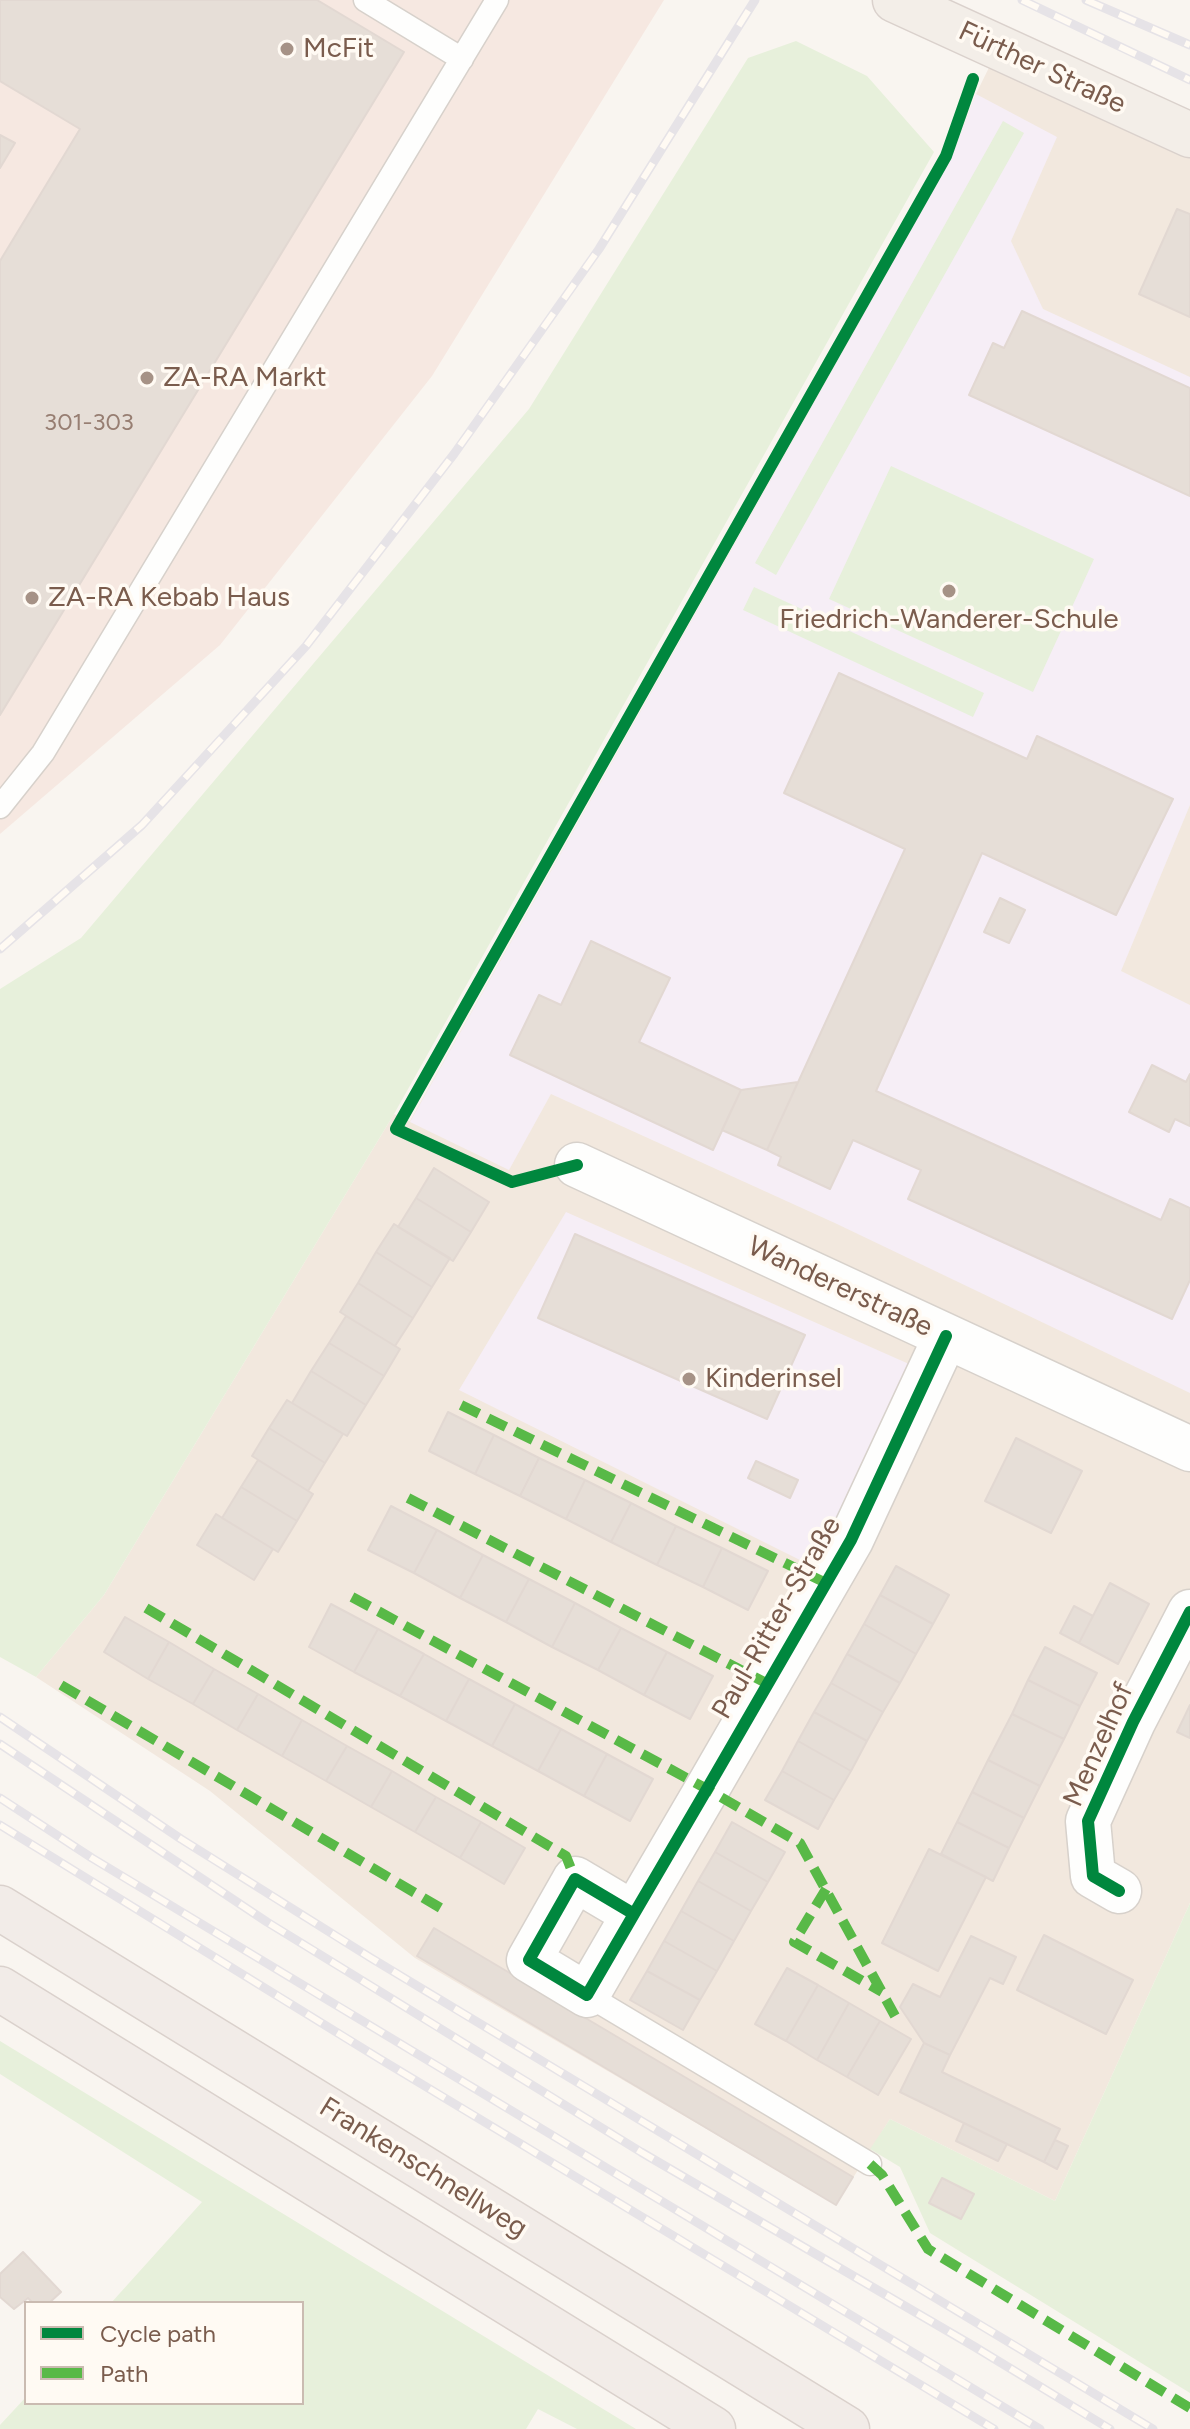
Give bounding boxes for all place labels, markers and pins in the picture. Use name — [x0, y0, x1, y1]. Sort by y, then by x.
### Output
place label: McFit — [303, 32, 374, 66]
marker: McFit — [278, 40, 296, 58]
place label: ZA-RA Markt — [163, 361, 327, 395]
marker: ZA-RA Markt — [138, 369, 156, 387]
place label: ZA-RA Kebab Haus — [48, 581, 290, 615]
marker: Friedrich-Wanderer-Schule — [940, 582, 958, 600]
marker: ZA-RA Kebab Haus — [23, 589, 41, 607]
place label: Friedrich-Wanderer-Schule — [779, 603, 1119, 637]
place label: Kinderinsel — [705, 1362, 842, 1396]
marker: Kinderinsel — [680, 1370, 698, 1388]

